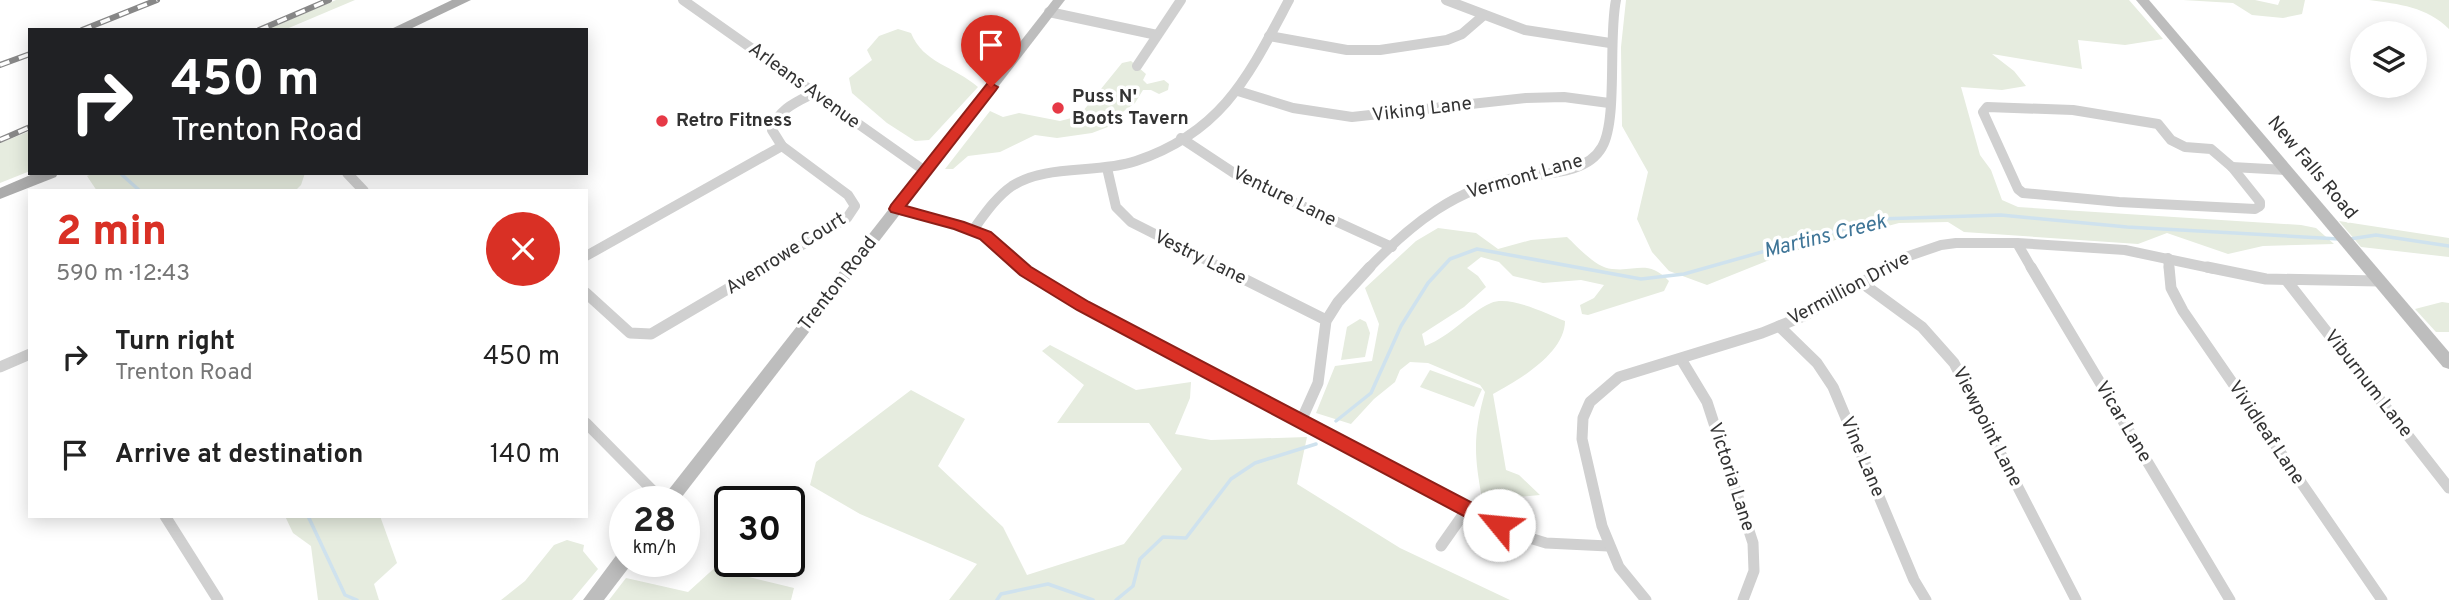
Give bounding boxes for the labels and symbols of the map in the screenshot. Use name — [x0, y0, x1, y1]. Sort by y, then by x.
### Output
pin — [961, 15, 1021, 87]
street label: Arleans Avenue — [743, 37, 865, 135]
place label: Puss N' Boots Tavern — [1072, 85, 1189, 131]
street label: Viking Lane — [1371, 92, 1473, 128]
marker: Puss N' Boots Tavern — [1050, 100, 1066, 116]
place label: Retro Fitness — [676, 109, 792, 133]
street label: New Falls Road — [2262, 111, 2362, 225]
marker: Retro Fitness — [654, 113, 670, 129]
street label: Vermont Lane — [1464, 149, 1586, 205]
street label: Venture Lane — [1228, 162, 1340, 232]
street label: Avenrowe Court — [722, 208, 850, 300]
water label: Martins Creek — [1761, 209, 1890, 265]
street label: Vestry Lane — [1150, 225, 1250, 291]
street label: Trenton Road — [794, 232, 882, 336]
street label: Vermillion Drive — [1784, 247, 1914, 331]
street label: Viburnum Lane — [2318, 325, 2418, 443]
street label: Viewpoint Lane — [1946, 363, 2028, 491]
street label: Vividleaf Lane — [2222, 376, 2310, 490]
street label: Vicar Lane — [2089, 377, 2157, 467]
street label: Vine Lane — [1834, 413, 1890, 501]
street label: Victoria Lane — [1702, 420, 1760, 534]
speed limit sign: 30 — [714, 486, 805, 577]
position arrow — [1462, 488, 1536, 562]

